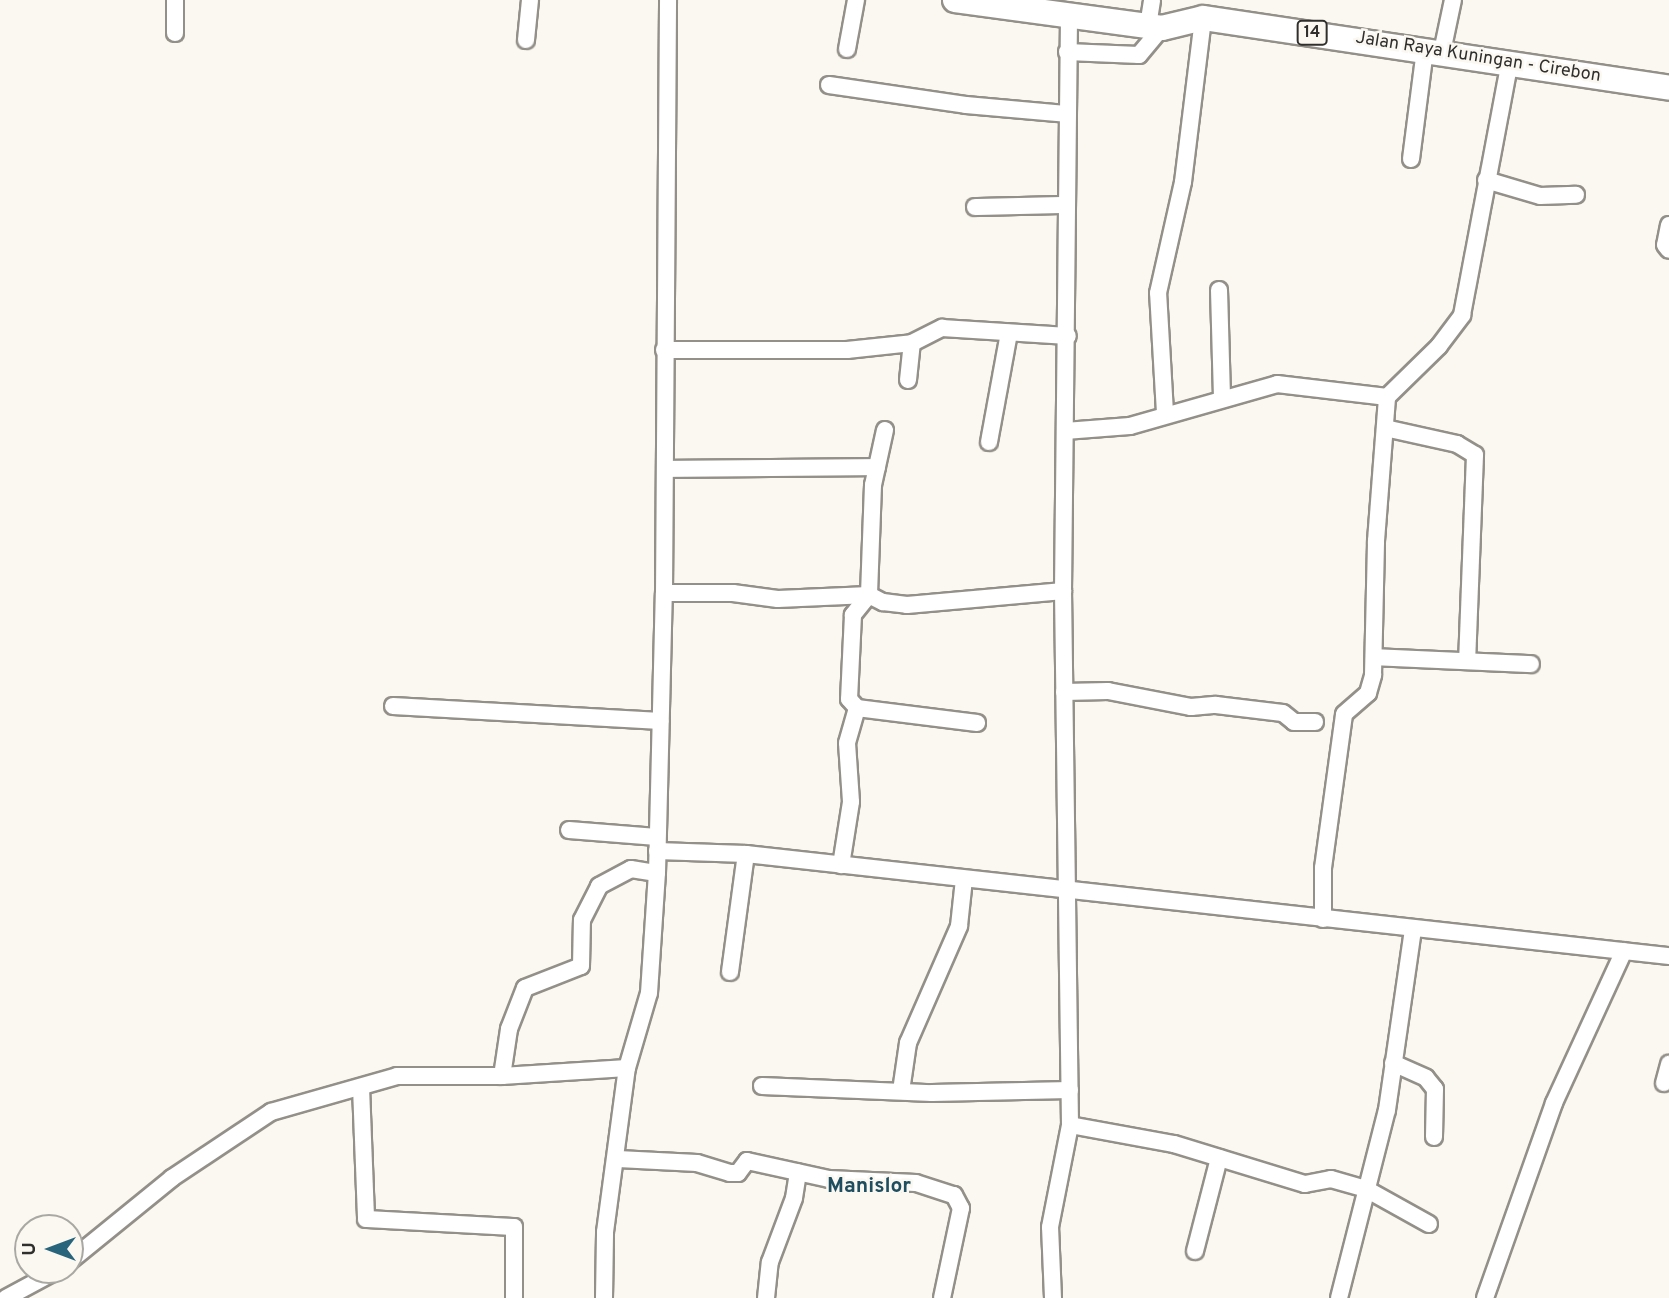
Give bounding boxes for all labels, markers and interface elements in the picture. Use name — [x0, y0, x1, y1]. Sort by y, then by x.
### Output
road number: 14 — [1296, 20, 1328, 46]
street label: Jalan Raya Kuningan - Cirebon — [1354, 28, 1602, 88]
district label: Manislor — [827, 1174, 911, 1200]
north arrow — [14, 1214, 84, 1284]
text: U — [18, 1242, 42, 1256]

